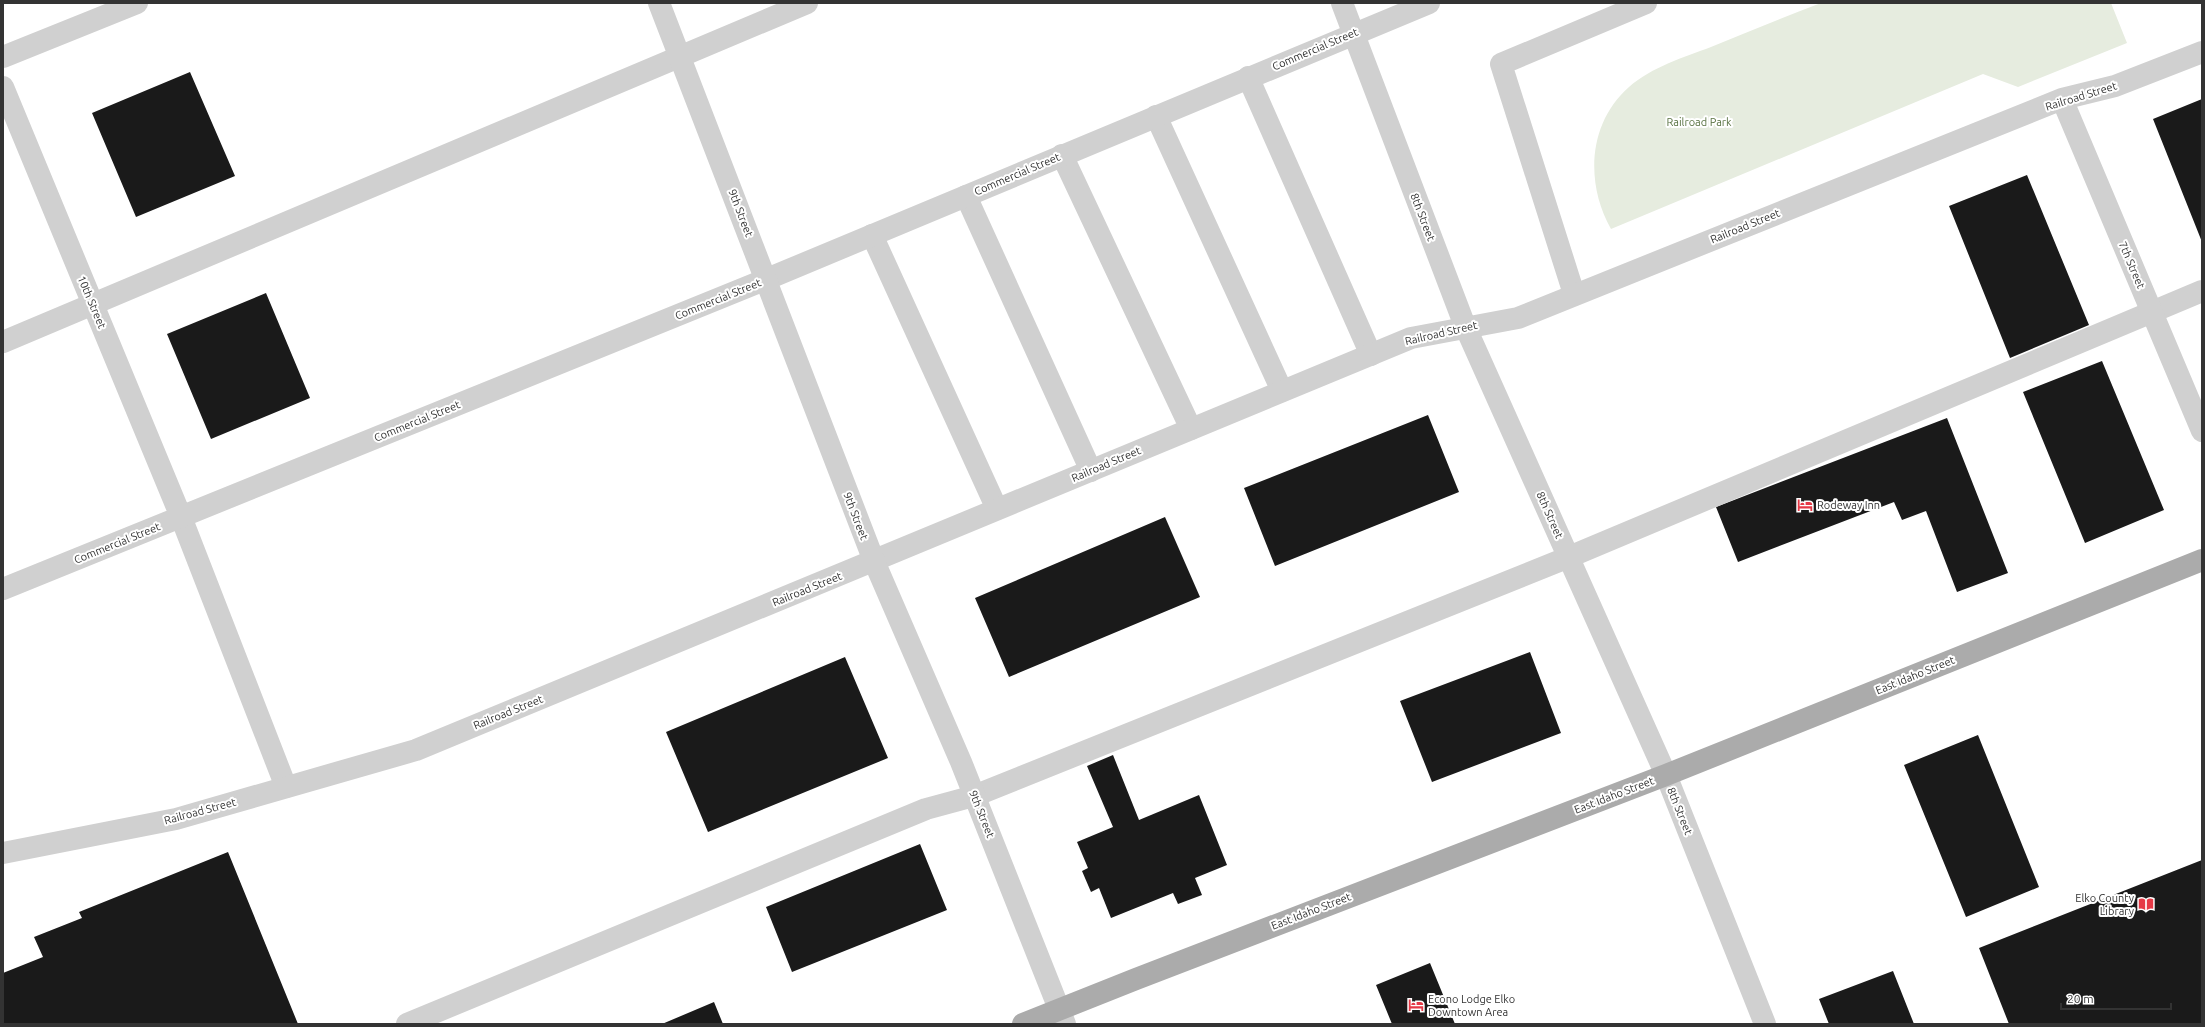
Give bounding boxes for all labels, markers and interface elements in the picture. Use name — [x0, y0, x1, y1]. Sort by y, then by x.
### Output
street label: Commercial Street — [1270, 25, 1360, 72]
street label: Railroad Street — [2044, 79, 2119, 113]
park label: Railroad Park — [1666, 116, 1732, 128]
street label: Commercial Street — [972, 150, 1062, 197]
street label: 9th Street — [726, 187, 756, 239]
street label: 8th Street — [1408, 191, 1438, 243]
street label: Railroad Street — [1708, 206, 1782, 245]
street label: 7th Street — [2117, 240, 2148, 291]
street label: 10th Street — [75, 274, 109, 331]
street label: Commercial Street — [673, 276, 763, 322]
street label: Railroad Street — [1404, 319, 1479, 347]
street label: Commercial Street — [372, 398, 462, 444]
street label: Railroad Street — [1070, 444, 1143, 484]
street label: 9th Street — [841, 490, 871, 542]
street label: 8th Street — [1534, 490, 1566, 541]
hotel icon: Rodeway Inn — [1796, 496, 1814, 514]
place label: Rodeway Inn — [1817, 499, 1880, 511]
street label: Commercial Street — [72, 520, 162, 566]
street label: Railroad Street — [770, 569, 844, 608]
street label: East Idaho Street — [1874, 653, 1957, 696]
street label: Railroad Street — [471, 692, 545, 731]
street label: East Idaho Street — [1573, 774, 1656, 816]
street label: 8th Street — [1665, 786, 1695, 837]
street label: 9th Street — [967, 789, 997, 840]
street label: Railroad Street — [163, 795, 238, 826]
street label: East Idaho Street — [1270, 890, 1353, 932]
place label: Elko County Library — [2075, 892, 2135, 917]
library icon: Elko County Library — [2137, 895, 2155, 913]
scale bar — [2061, 985, 2171, 1011]
text: 20 m — [2067, 992, 2094, 1005]
place label: Econo Lodge Elko Downtown Area — [1428, 993, 1515, 1018]
hotel icon: Econo Lodge Elko Downtown Area — [1407, 996, 1425, 1014]

